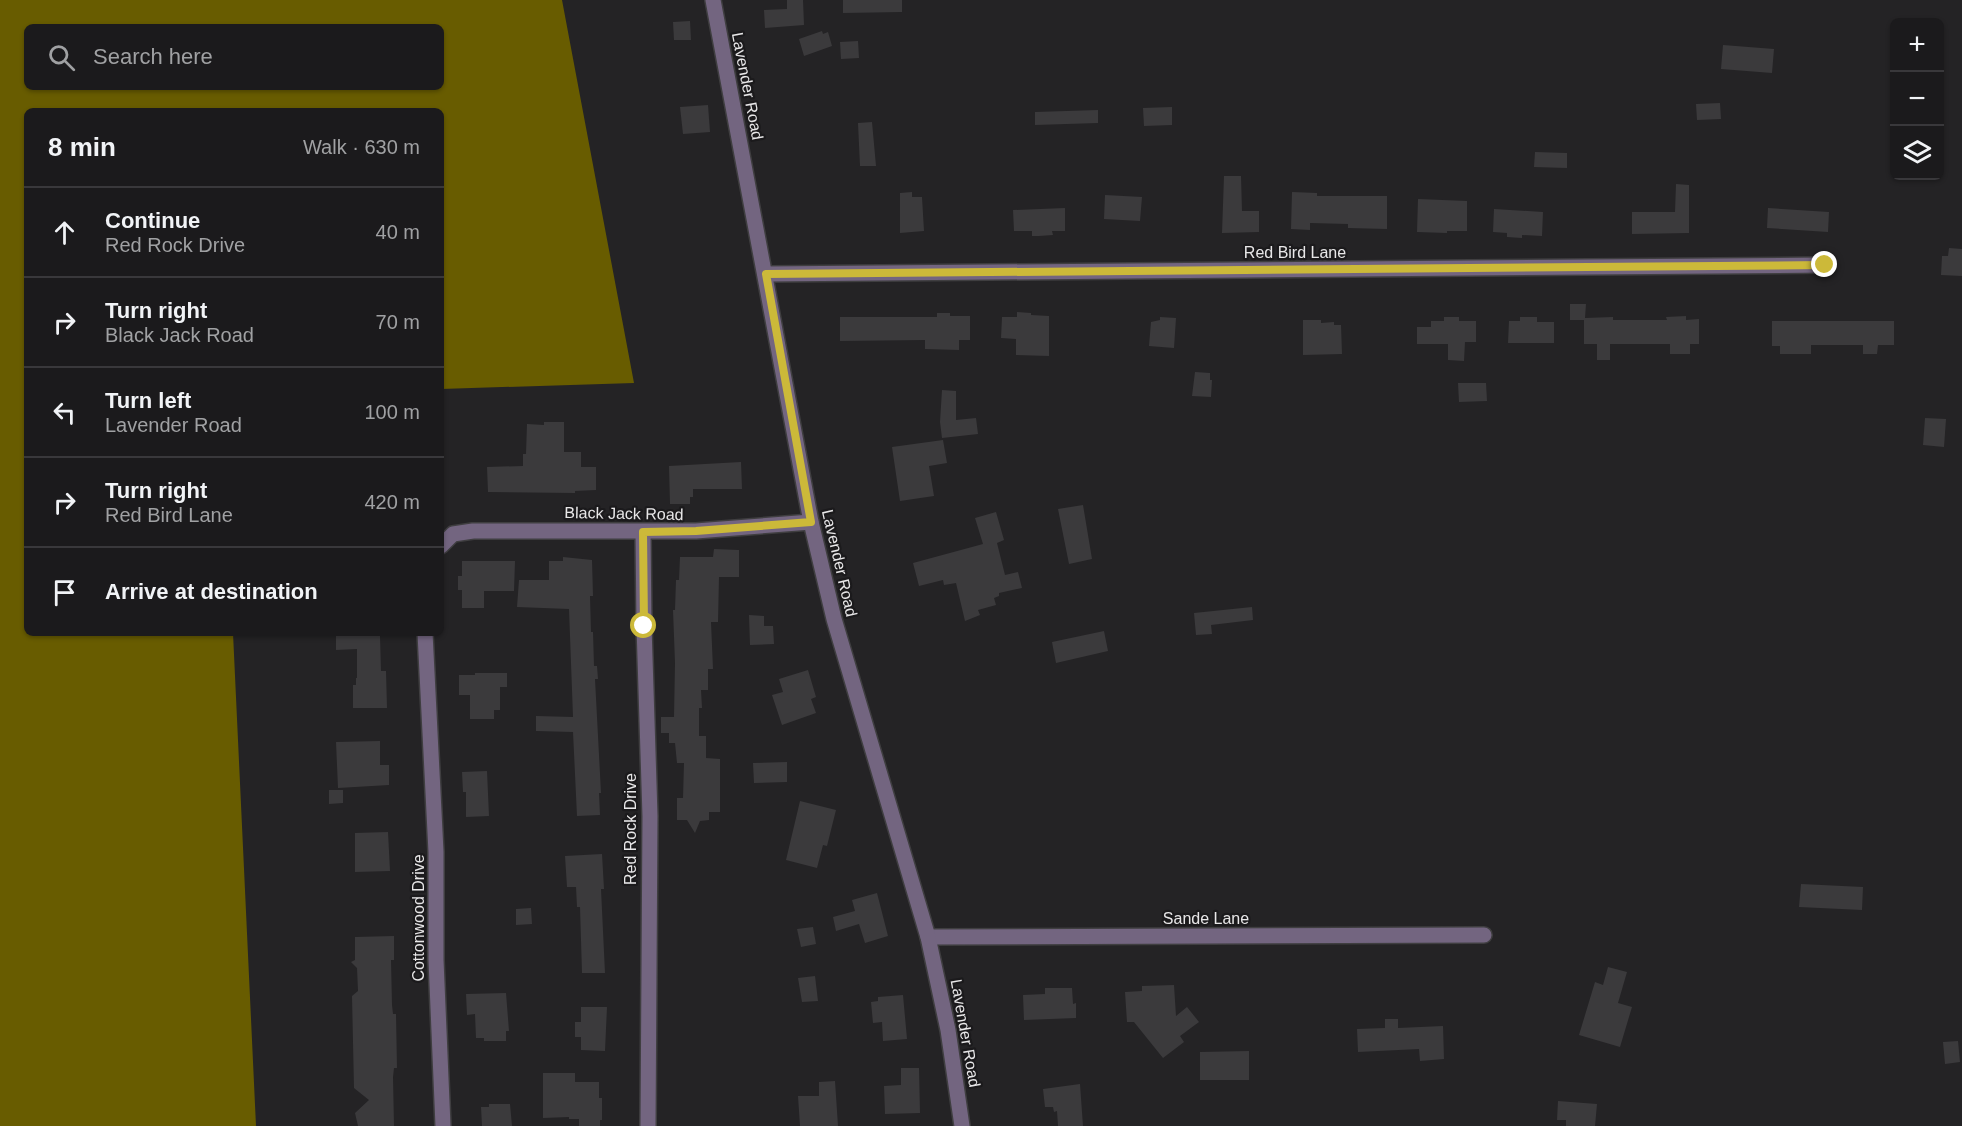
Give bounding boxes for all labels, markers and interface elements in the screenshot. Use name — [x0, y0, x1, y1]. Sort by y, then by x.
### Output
map controls — [1890, 18, 1944, 180]
button: + — [1890, 18, 1944, 72]
search box — [24, 24, 444, 90]
street label: Lavender Road — [729, 31, 766, 141]
icon: search — [45, 41, 78, 74]
text: Search here — [93, 44, 213, 69]
button: − — [1890, 72, 1944, 126]
button: layers — [1890, 126, 1944, 180]
text: 8 min — [48, 132, 116, 162]
text: Walk · 630 m — [303, 136, 420, 158]
text: Continue — [105, 208, 200, 233]
icon: ahead — [48, 216, 81, 249]
text: 40 m — [376, 221, 420, 243]
text: Red Rock Drive — [105, 234, 245, 256]
street label: Red Bird Lane — [1244, 244, 1346, 261]
route end — [1811, 251, 1837, 277]
text: Turn right — [105, 298, 207, 323]
icon: right — [48, 306, 81, 339]
text: 70 m — [376, 311, 420, 333]
text: Black Jack Road — [105, 324, 254, 346]
text: Turn left — [105, 388, 191, 413]
icon: left — [48, 396, 81, 429]
text: 100 m — [364, 401, 420, 423]
text: Lavender Road — [105, 414, 242, 436]
text: Turn right — [105, 478, 207, 503]
icon: right — [48, 486, 81, 519]
text: 420 m — [364, 491, 420, 513]
text: Red Bird Lane — [105, 504, 233, 526]
street label: Black Jack Road — [564, 504, 684, 523]
street label: Lavender Road — [819, 508, 860, 618]
icon: arrive — [48, 576, 81, 609]
text: Arrive at destination — [105, 579, 318, 604]
route start — [630, 612, 656, 638]
street label: Red Rock Drive — [622, 773, 639, 885]
street label: Cottonwood Drive — [410, 854, 427, 982]
street label: Sande Lane — [1163, 910, 1249, 927]
street label: Lavender Road — [948, 978, 983, 1088]

